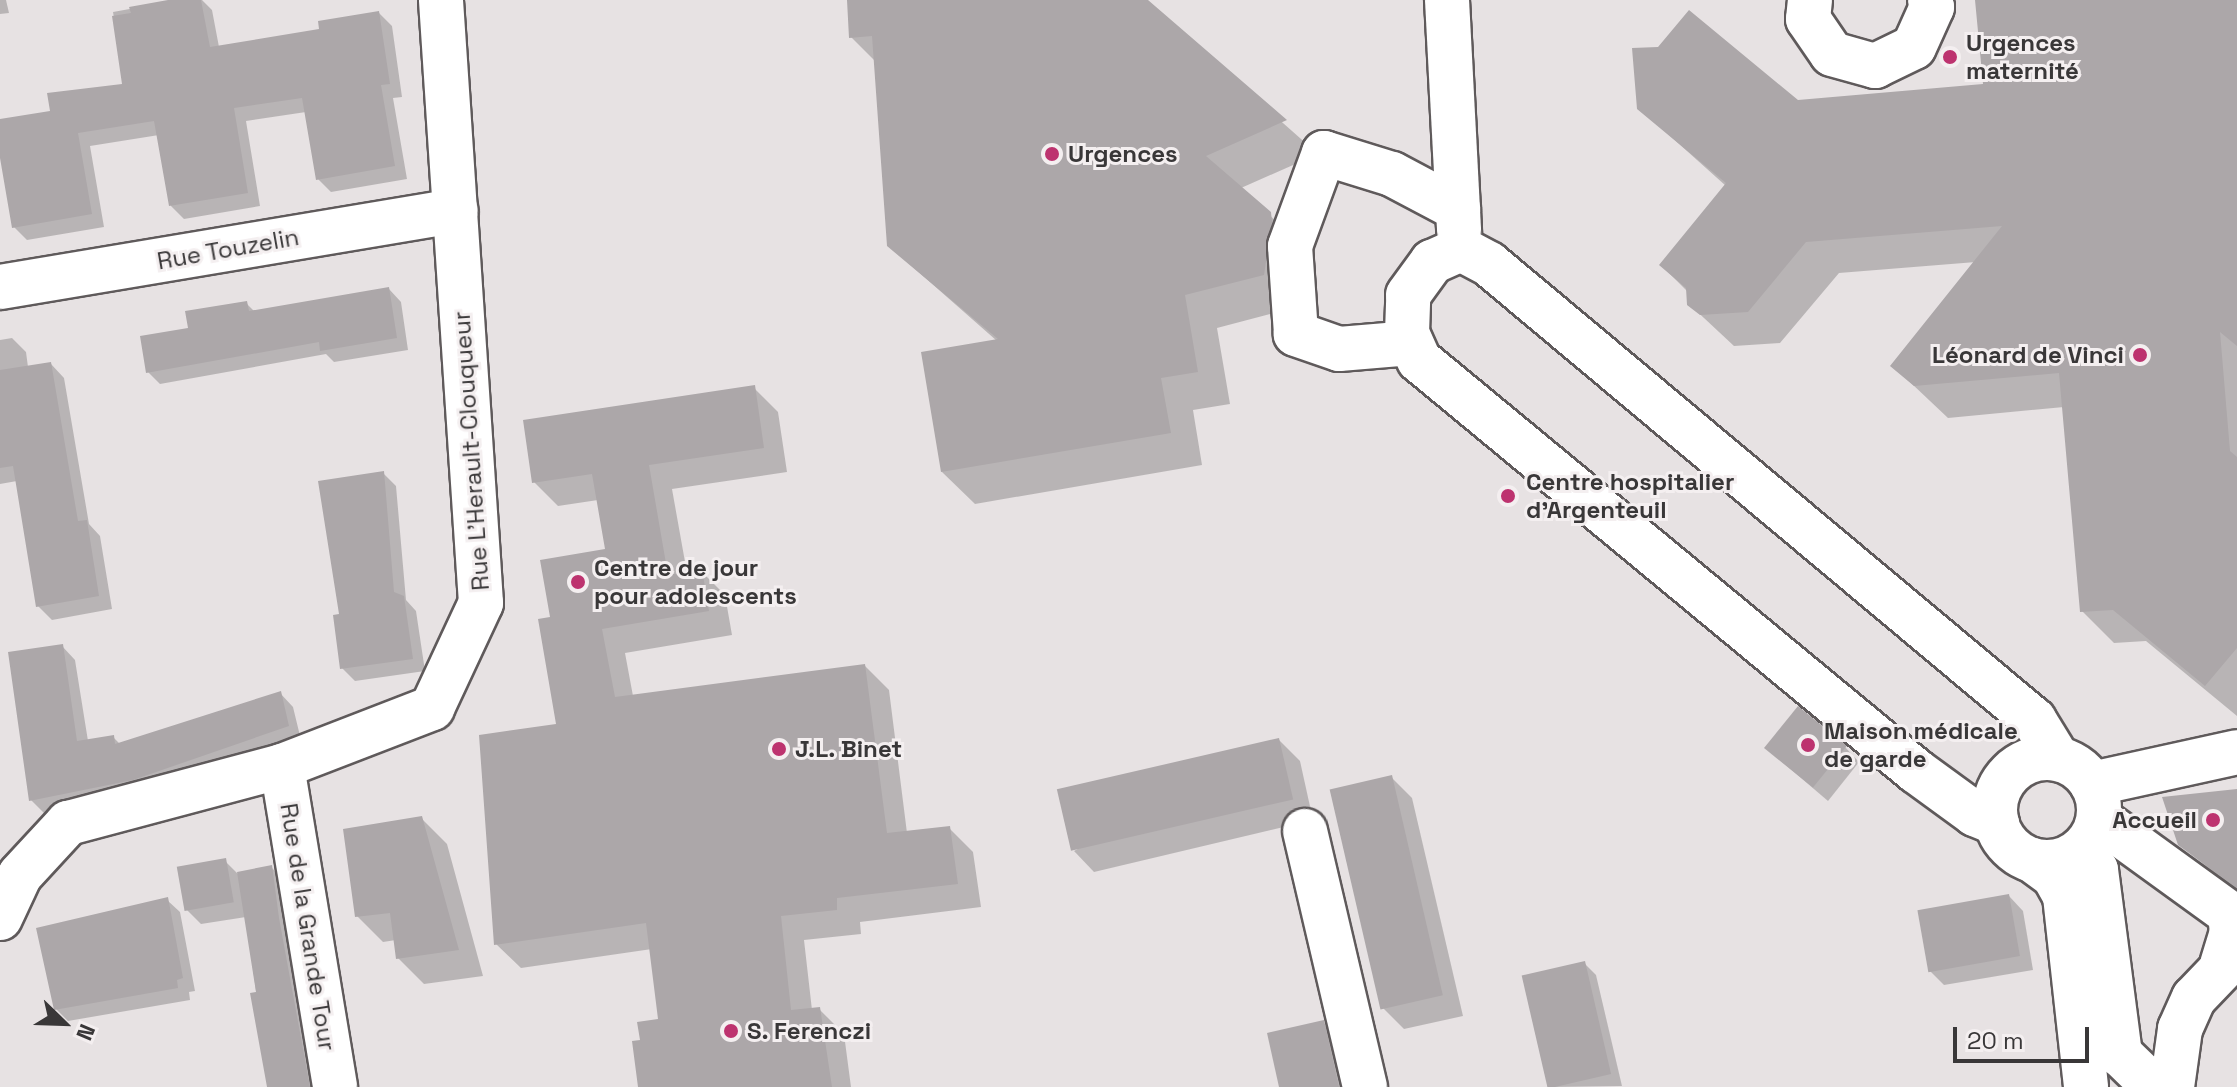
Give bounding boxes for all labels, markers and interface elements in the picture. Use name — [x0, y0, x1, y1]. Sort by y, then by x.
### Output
place label: Urgences maternité — [1966, 29, 2079, 85]
marker: Urgences maternité — [1941, 48, 1959, 66]
place label: Urgences — [1068, 140, 1178, 168]
marker: Urgences — [1043, 145, 1061, 163]
street label: Rue Touzelin — [155, 222, 301, 276]
street label: Rue L'Herault-Clouqueur — [447, 310, 495, 592]
place label: Léonard de Vinci — [1932, 341, 2124, 369]
marker: Léonard de Vinci — [2131, 346, 2149, 364]
place label: Centre hospitalier d'Argenteuil — [1526, 468, 1734, 524]
marker: Centre hospitalier d'Argenteuil — [1497, 485, 1519, 507]
place label: Centre de jour pour adolescents — [594, 554, 797, 610]
marker: Centre de jour pour adolescents — [569, 573, 587, 591]
place label: Maison médicale de garde — [1824, 717, 2018, 773]
place label: J.L. Binet — [795, 735, 903, 763]
marker: Maison médicale de garde — [1799, 736, 1817, 754]
marker: J.L. Binet — [770, 740, 788, 758]
street label: Rue de la Grande Tour — [274, 801, 342, 1053]
place label: Accueil — [2112, 806, 2197, 834]
marker: Accueil — [2204, 811, 2222, 829]
north arrow — [24, 983, 104, 1063]
scale bar — [1957, 1011, 2093, 1061]
place label: S. Ferenczi — [747, 1017, 872, 1045]
text: N — [70, 1020, 102, 1045]
marker: S. Ferenczi — [722, 1022, 740, 1040]
text: 20 m — [1967, 1025, 2024, 1056]

